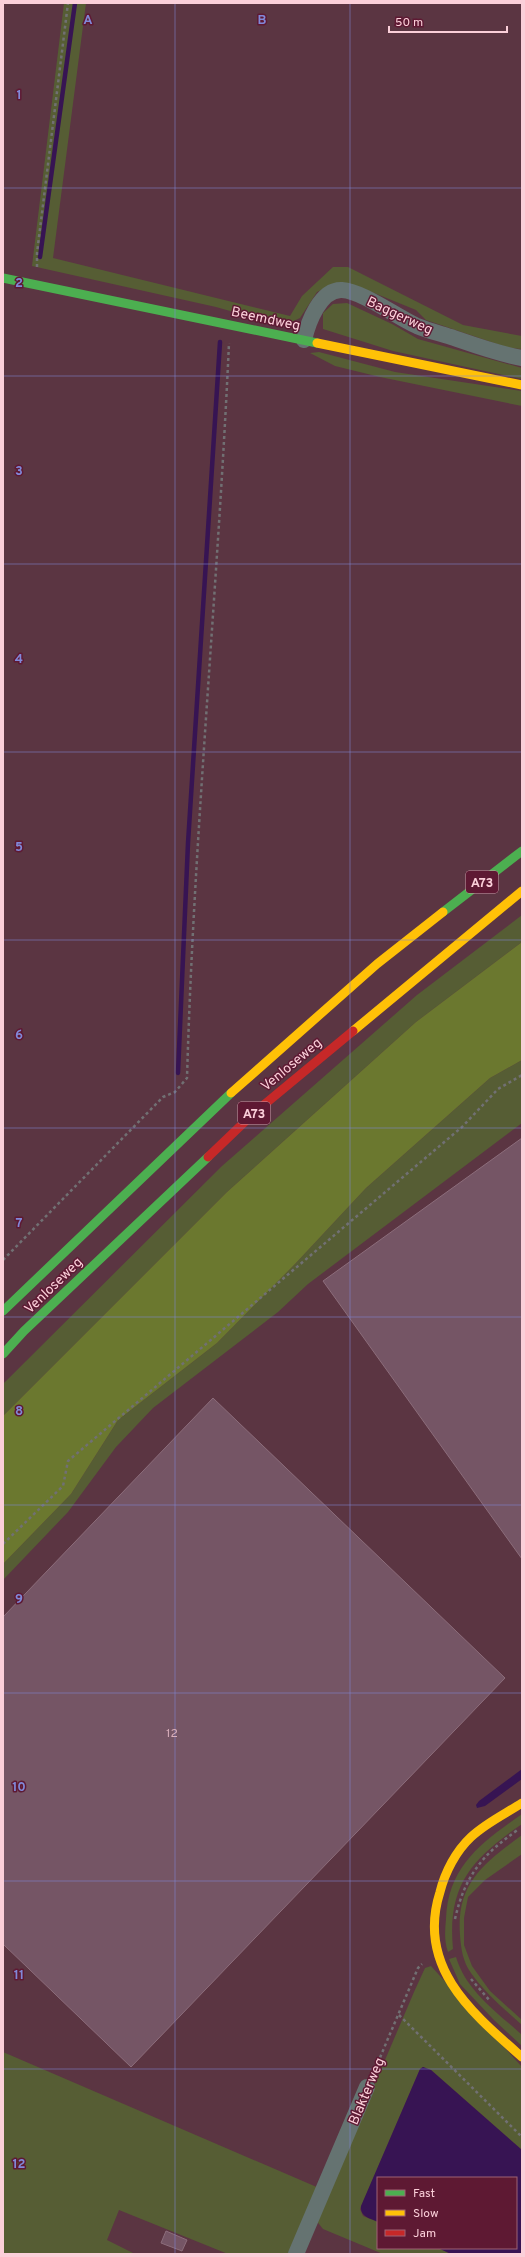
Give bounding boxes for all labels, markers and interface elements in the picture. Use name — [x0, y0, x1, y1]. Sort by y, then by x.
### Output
scale bar — [389, 8, 507, 34]
text: A — [83, 13, 93, 29]
text: B — [258, 13, 267, 29]
text: 50 m — [395, 15, 423, 31]
text: 1 — [16, 88, 22, 104]
text: 2 — [15, 276, 23, 292]
street label: Baggerweg — [364, 294, 435, 339]
street label: Beemdweg — [230, 304, 302, 335]
text: 3 — [15, 464, 23, 480]
text: 4 — [15, 652, 23, 668]
text: 5 — [15, 840, 23, 856]
road number: A73 — [466, 871, 498, 893]
text: 6 — [15, 1028, 23, 1044]
street label: Venloseweg — [258, 1035, 326, 1095]
road number: A73 — [238, 1102, 270, 1124]
text: 7 — [16, 1216, 23, 1232]
street label: Venloseweg — [22, 1254, 87, 1318]
text: 8 — [15, 1404, 23, 1420]
text: 9 — [15, 1592, 23, 1608]
house number: 12 — [166, 1726, 178, 1742]
text: 10 — [12, 1780, 26, 1796]
text: 11 — [14, 1968, 24, 1984]
street label: Blakterweg — [346, 2055, 389, 2128]
text: 12 — [12, 2157, 26, 2173]
legend — [377, 2177, 517, 2249]
text: Fast — [413, 2186, 435, 2202]
text: Slow — [413, 2206, 439, 2222]
text: Jam — [413, 2226, 436, 2242]

